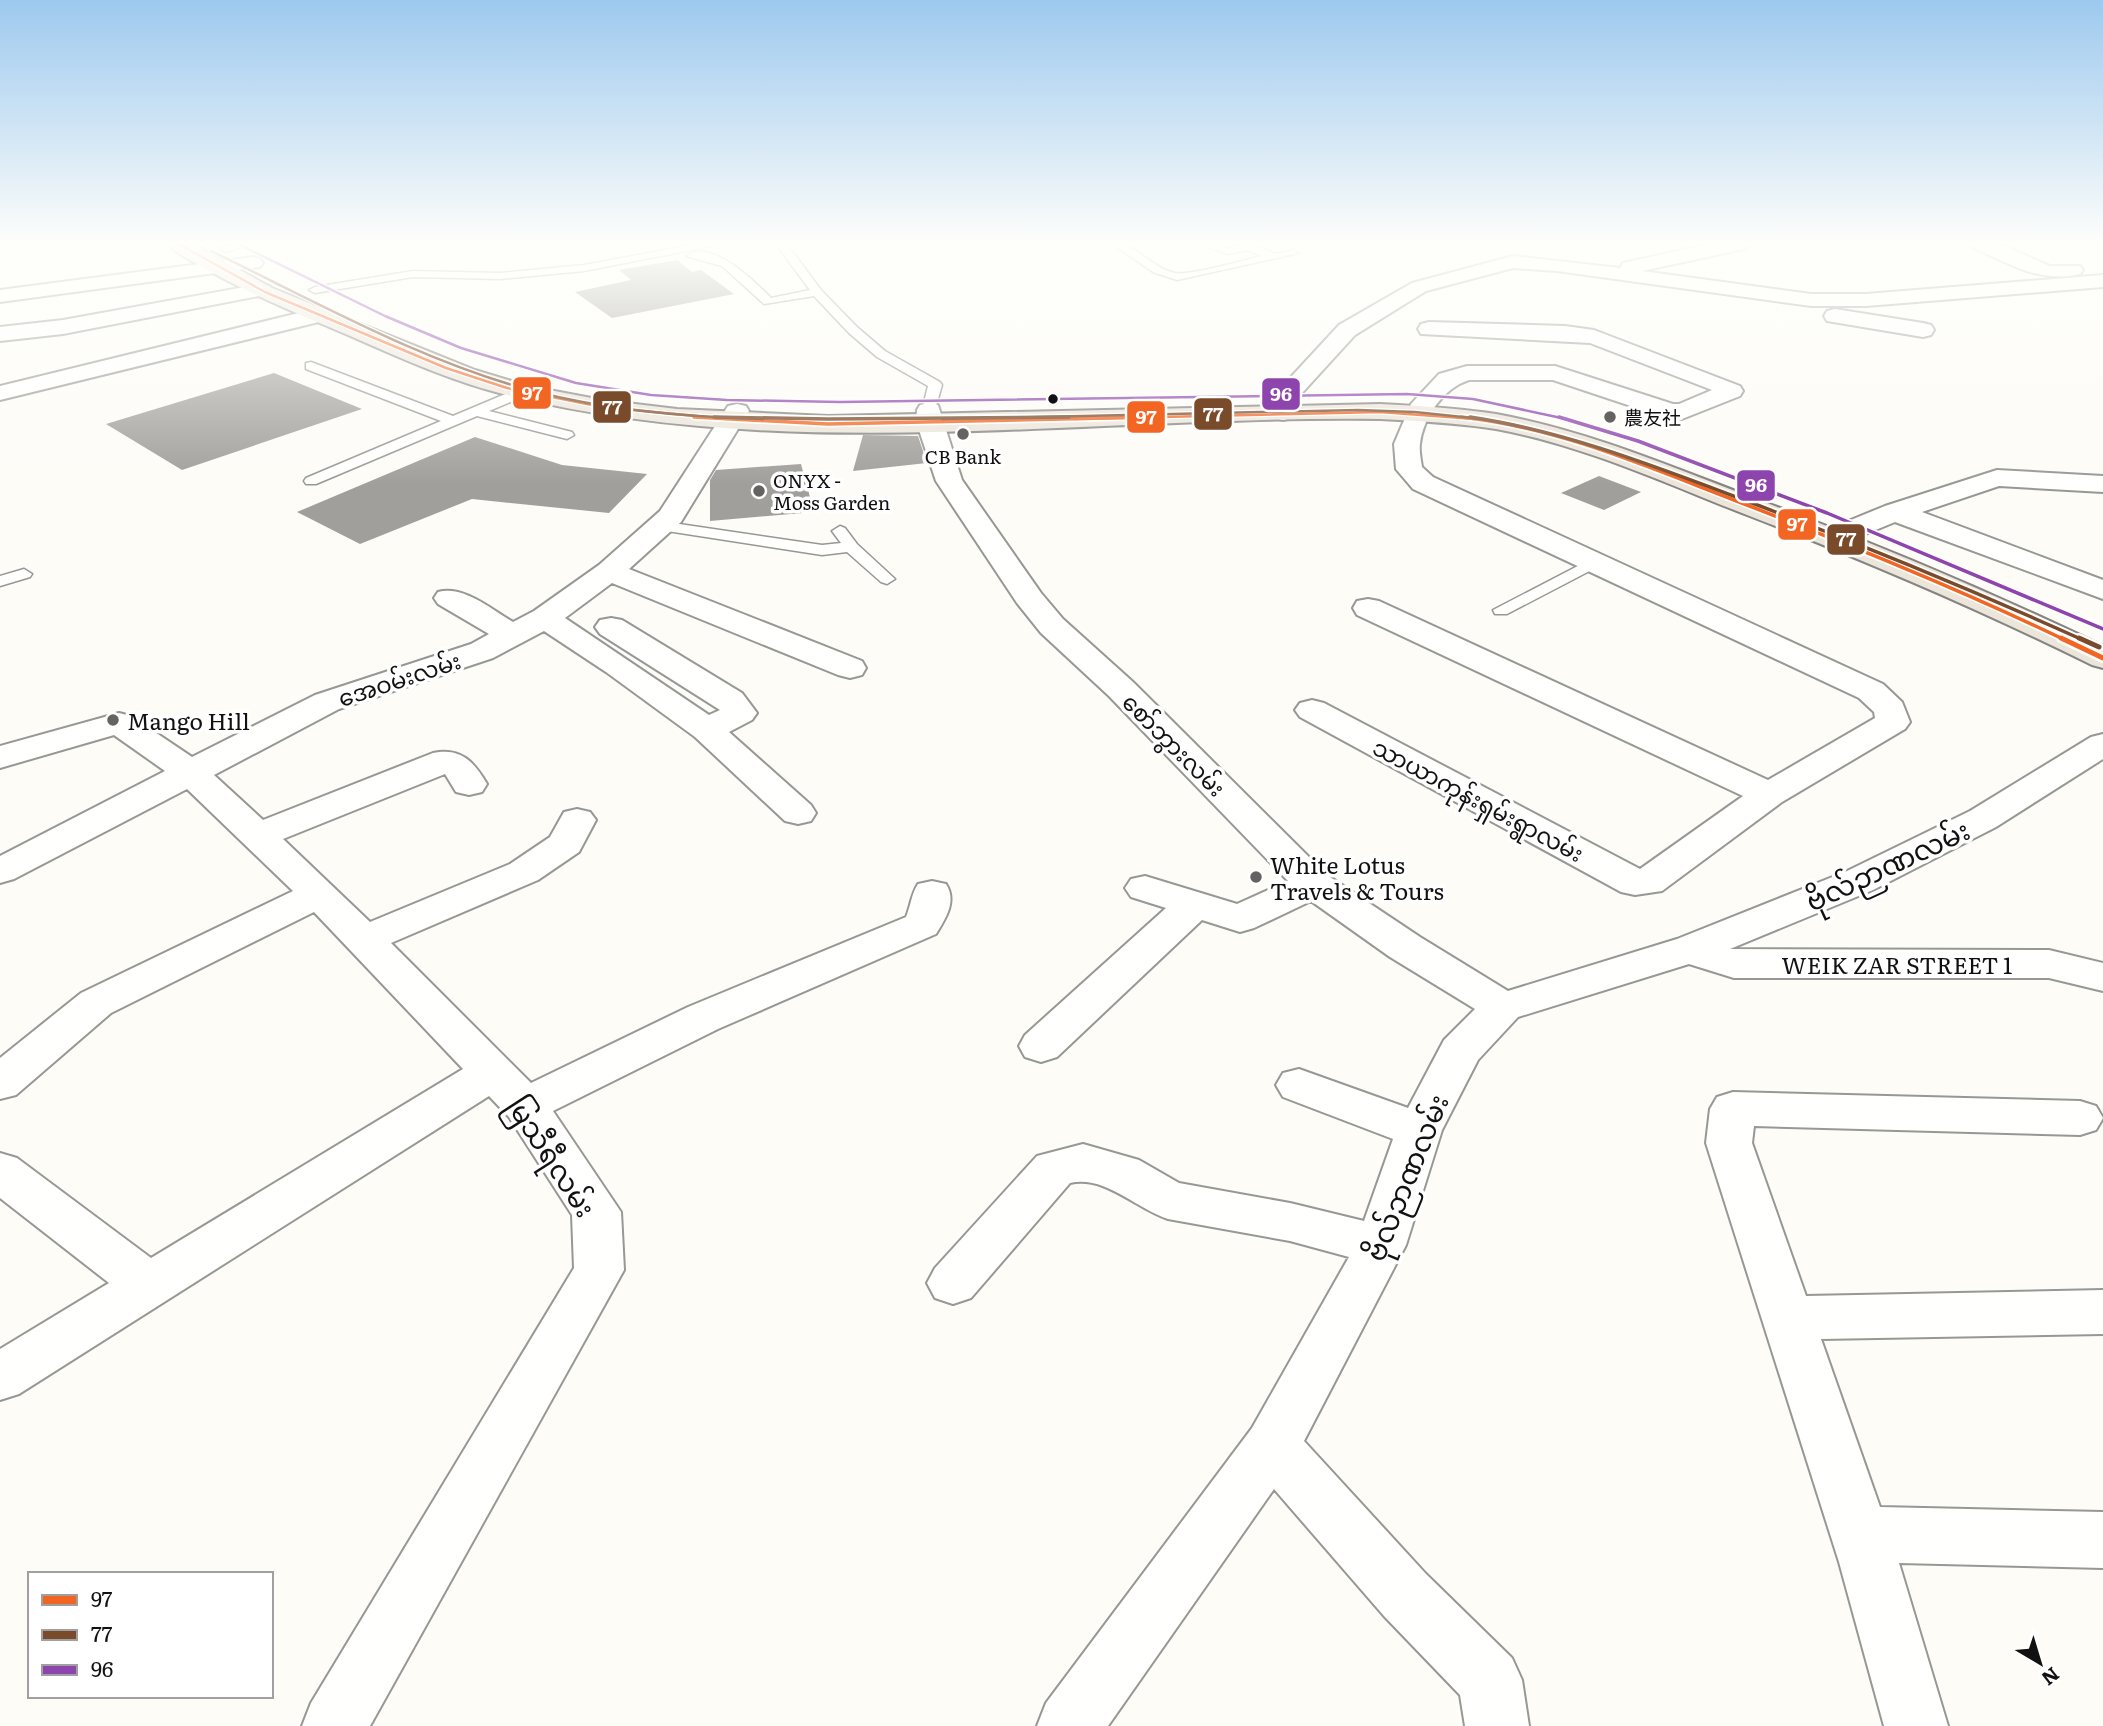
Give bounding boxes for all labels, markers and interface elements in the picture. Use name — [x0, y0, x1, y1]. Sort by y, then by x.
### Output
line badge: 97 — [512, 376, 552, 410]
line badge: 96 — [1261, 377, 1301, 411]
text: 97 — [521, 378, 543, 406]
text: 96 — [1270, 379, 1292, 407]
line badge: 77 — [592, 390, 632, 424]
text: 77 — [602, 392, 623, 420]
unlabelled marker — [1046, 392, 1060, 406]
line badge: 77 — [1193, 397, 1233, 431]
text: 77 — [1203, 399, 1224, 427]
line badge: 97 — [1126, 400, 1166, 434]
text: 97 — [1135, 402, 1157, 430]
place label: 農友社 — [1624, 403, 1681, 431]
marker: 農友社 — [1602, 409, 1618, 425]
marker: CB Bank — [955, 426, 971, 442]
place label: CB Bank — [925, 442, 1002, 470]
place label: ONYX - Moss Garden — [773, 466, 890, 516]
line badge: 96 — [1736, 469, 1776, 502]
text: 96 — [1745, 470, 1767, 498]
marker: ONYX - Moss Garden — [751, 483, 767, 499]
line badge: 97 — [1777, 508, 1817, 541]
text: 97 — [1786, 509, 1808, 537]
line badge: 77 — [1826, 523, 1866, 556]
text: 77 — [1836, 524, 1857, 552]
street label: အေဝမ်းလမ်း — [333, 642, 465, 714]
street label: စော်ဘွားလမ်း — [1114, 685, 1234, 805]
place label: Mango Hill — [127, 703, 250, 737]
marker: Mango Hill — [105, 712, 121, 728]
street label: သာယာကုန်းရှမ်းရွာလမ်း — [1366, 729, 1591, 873]
street label: ဗိုလ်ဉာဏလမ်း — [1798, 808, 1978, 924]
place label: White Lotus Travels & Tours — [1270, 847, 1444, 907]
marker: White Lotus Travels & Tours — [1248, 869, 1264, 885]
street label: WEIK ZAR STREET 1 — [1782, 947, 2012, 981]
street label: မြသီရီလမ်း — [495, 1087, 608, 1227]
street label: ဗိုလ်ဉာဏလမ်း — [1352, 1087, 1461, 1268]
legend — [28, 1572, 273, 1698]
text: 97 — [91, 1582, 113, 1613]
text: 77 — [91, 1617, 113, 1648]
north arrow — [2005, 1628, 2075, 1698]
text: 96 — [91, 1652, 113, 1683]
text: N — [2036, 1661, 2066, 1693]

